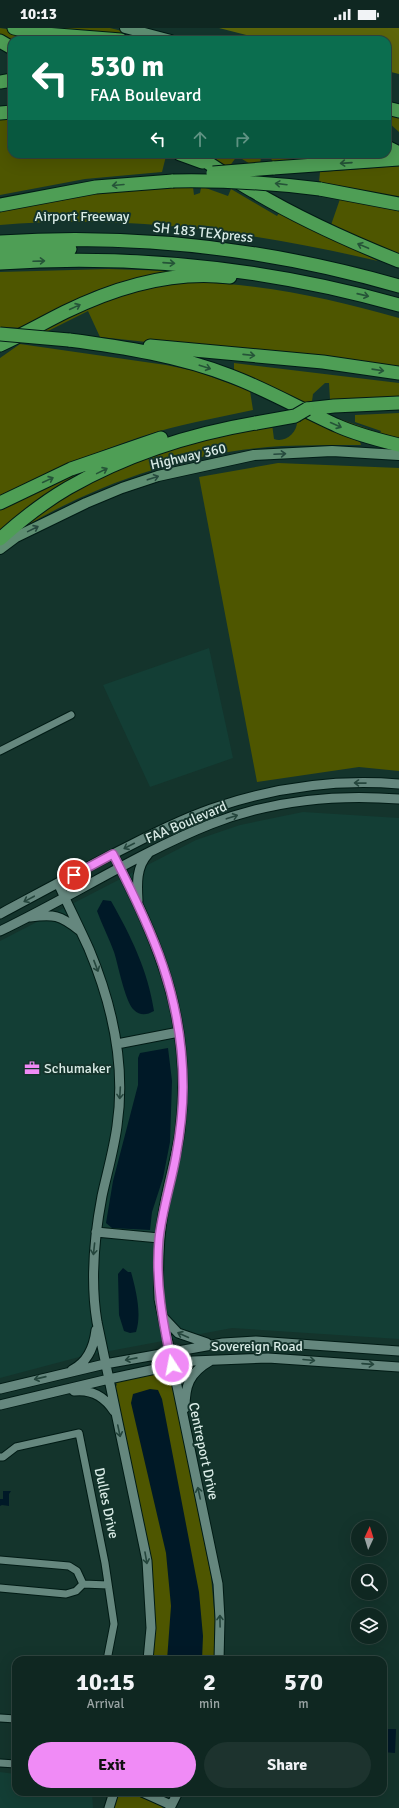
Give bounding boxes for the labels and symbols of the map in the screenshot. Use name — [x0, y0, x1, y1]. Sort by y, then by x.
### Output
one-way arrow — [340, 159, 353, 166]
one-way arrow — [275, 180, 288, 188]
one-way arrow — [112, 181, 125, 188]
street label: Airport Freeway — [35, 208, 130, 225]
street label: SH 183 TEXpress — [152, 219, 254, 246]
one-way arrow — [358, 242, 370, 250]
one-way arrow — [32, 257, 45, 264]
one-way arrow — [162, 260, 175, 267]
one-way arrow — [357, 292, 370, 299]
one-way arrow — [69, 303, 81, 310]
one-way arrow — [242, 352, 255, 359]
one-way arrow — [198, 364, 211, 371]
one-way arrow — [371, 366, 384, 374]
one-way arrow — [330, 422, 342, 429]
street label: Highway 360 — [149, 440, 228, 473]
one-way arrow — [273, 450, 286, 457]
one-way arrow — [96, 467, 108, 474]
one-way arrow — [146, 474, 159, 481]
one-way arrow — [41, 476, 53, 483]
one-way arrow — [27, 525, 39, 532]
one-way arrow — [354, 779, 367, 787]
street label: FAA Boulevard — [143, 798, 229, 847]
one-way arrow — [225, 813, 237, 821]
one-way arrow — [123, 843, 135, 850]
pin — [57, 858, 91, 892]
one-way arrow — [23, 895, 35, 903]
one-way arrow — [93, 960, 100, 972]
office icon: Schumaker — [23, 1059, 41, 1077]
place label: Schumaker — [44, 1060, 112, 1077]
one-way arrow — [116, 1086, 123, 1099]
one-way arrow — [91, 1242, 98, 1255]
one-way arrow — [177, 1331, 189, 1338]
street label: Sovereign Road — [211, 1338, 303, 1355]
position arrow — [151, 1344, 193, 1386]
one-way arrow — [125, 1355, 138, 1363]
one-way arrow — [302, 1356, 315, 1364]
one-way arrow — [361, 1361, 374, 1368]
one-way arrow — [34, 1375, 47, 1383]
street label: Centreport Drive — [185, 1401, 222, 1501]
one-way arrow — [116, 1424, 124, 1437]
street label: Dulles Drive — [91, 1466, 122, 1540]
one-way arrow — [194, 1487, 202, 1500]
north arrow — [351, 1520, 387, 1556]
one-way arrow — [142, 1551, 150, 1564]
one-way arrow — [216, 1615, 224, 1628]

